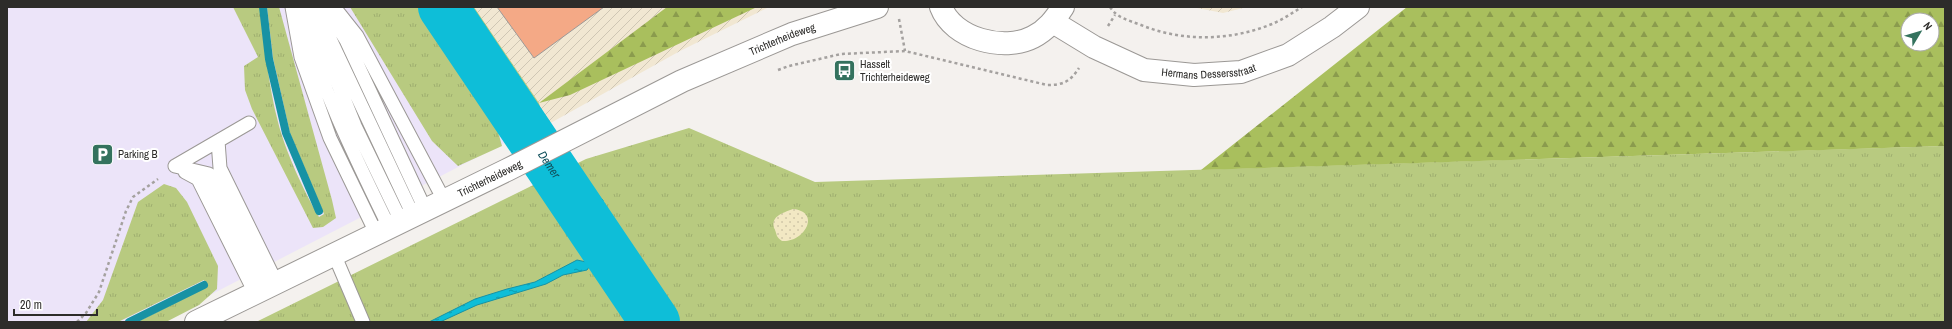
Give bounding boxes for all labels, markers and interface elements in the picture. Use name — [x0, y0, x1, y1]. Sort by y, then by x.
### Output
north arrow — [1900, 12, 1940, 52]
text: N — [1920, 19, 1935, 33]
street label: Trichterheideweg — [747, 20, 817, 59]
bus stop icon: Hasselt Trichterheideweg — [832, 57, 858, 83]
place label: Hasselt Trichterheideweg — [860, 57, 930, 84]
street label: Hermans Dessersstraat — [1161, 60, 1258, 82]
parking icon: Parking B — [89, 141, 115, 167]
place label: Parking B — [118, 147, 158, 161]
water label: Demer — [534, 148, 564, 182]
street label: Trichterheideweg — [455, 157, 524, 200]
scale bar — [14, 291, 97, 317]
text: 20 m — [20, 297, 42, 313]

